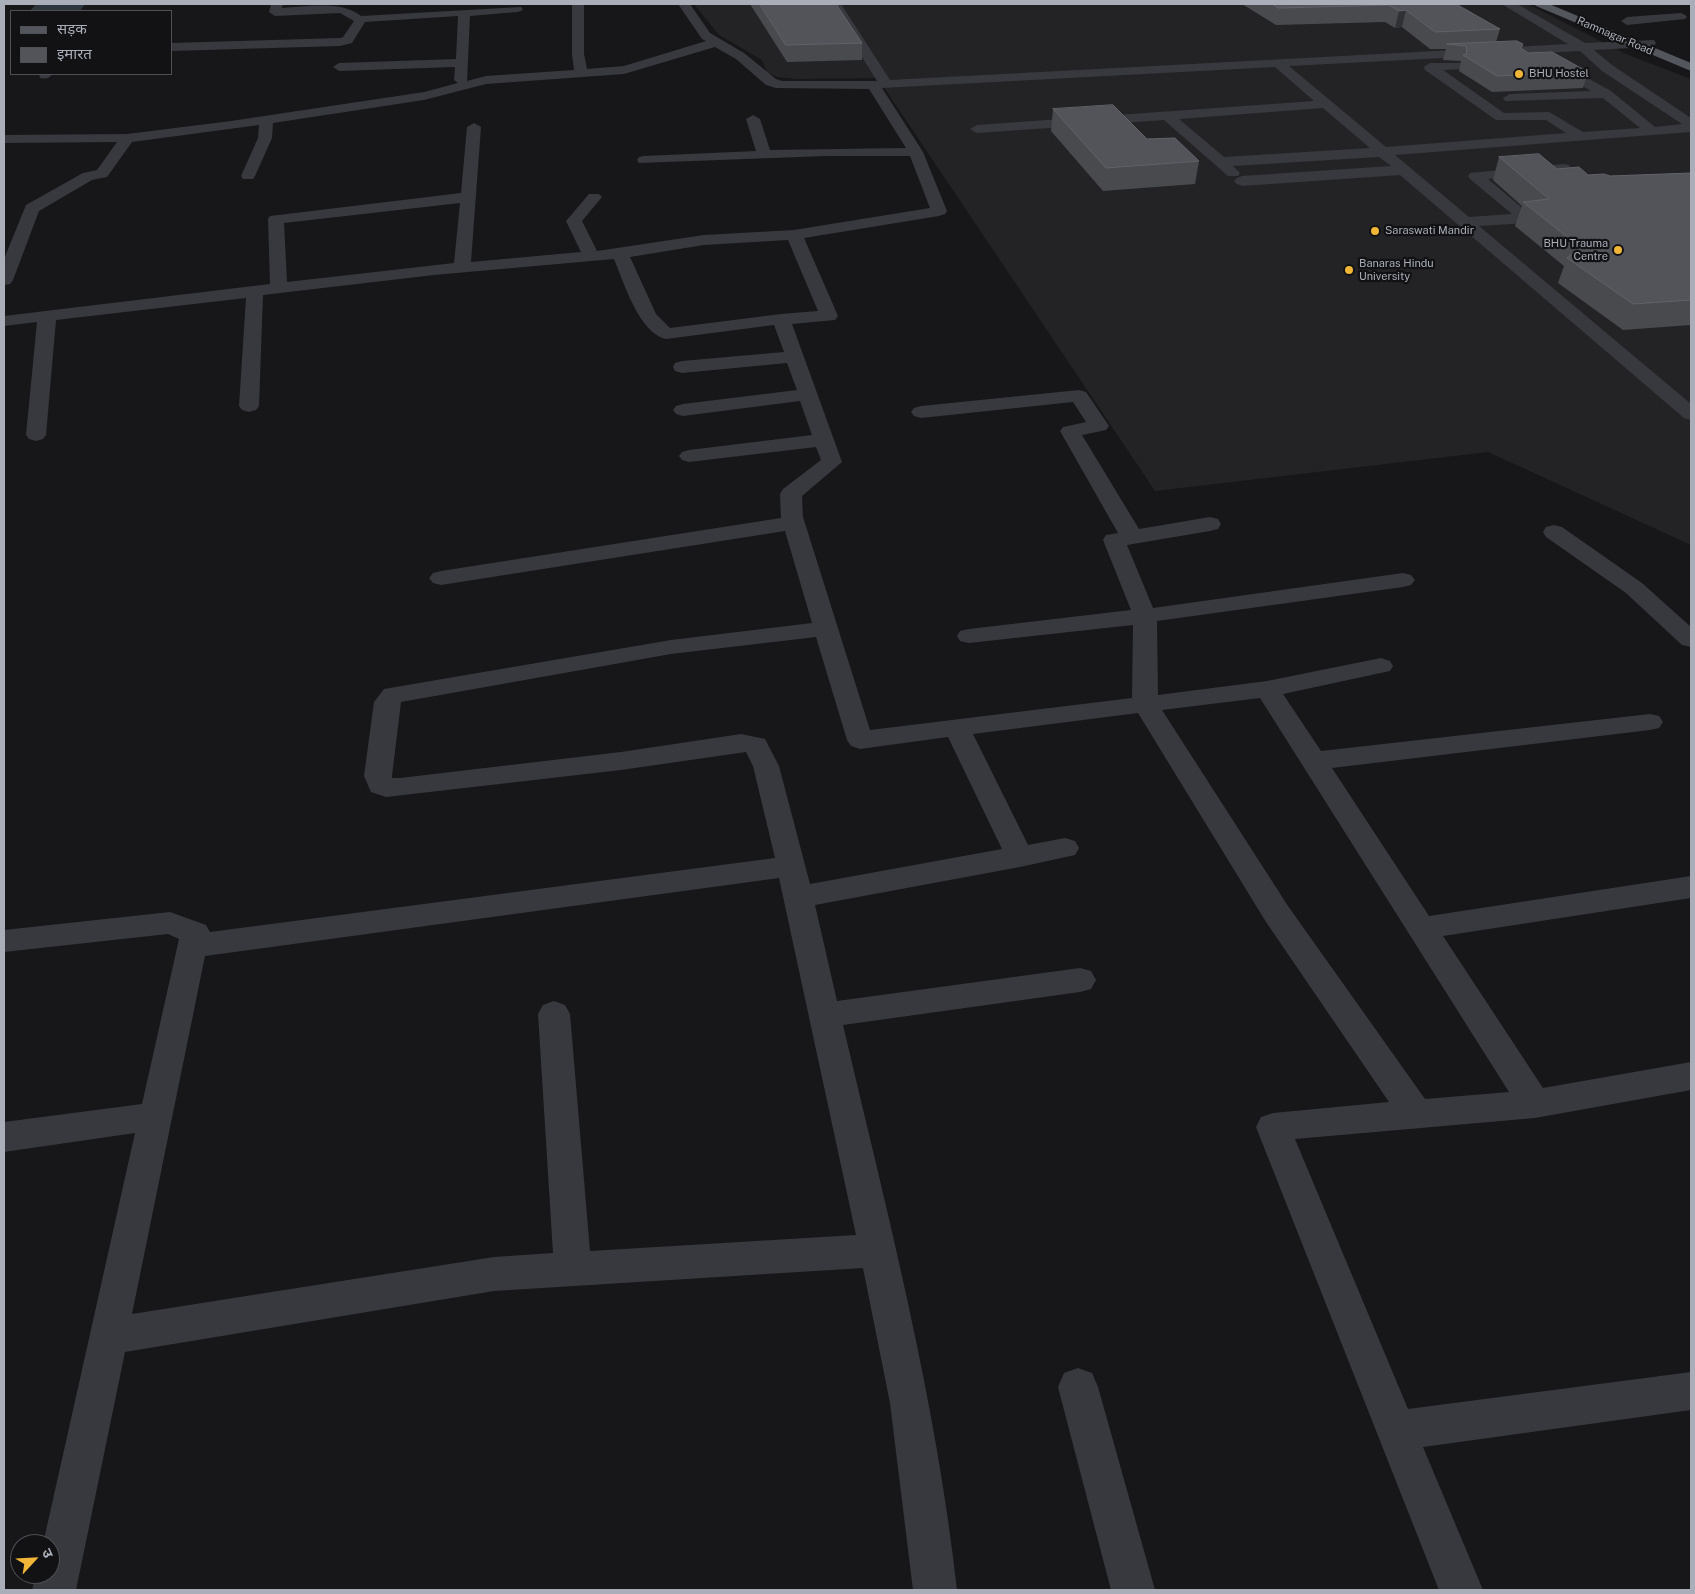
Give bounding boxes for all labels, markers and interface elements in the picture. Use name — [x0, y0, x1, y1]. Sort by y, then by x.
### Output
legend — [10, 10, 172, 75]
street label: Ramnagar Road — [1575, 14, 1655, 58]
text: सड़क — [57, 20, 87, 37]
text: इमारत — [57, 45, 92, 62]
place label: BHU Hostel — [1529, 67, 1589, 81]
marker: BHU Hostel — [1513, 68, 1525, 80]
place label: Saraswati Mandir — [1385, 224, 1474, 238]
marker: Saraswati Mandir — [1369, 225, 1381, 237]
place label: BHU Trauma Centre — [1543, 237, 1608, 263]
marker: BHU Trauma Centre — [1612, 244, 1624, 256]
place label: Banaras Hindu University — [1359, 257, 1434, 283]
marker: Banaras Hindu University — [1343, 264, 1355, 276]
north arrow — [10, 1534, 60, 1584]
text: उ — [39, 1546, 57, 1560]

